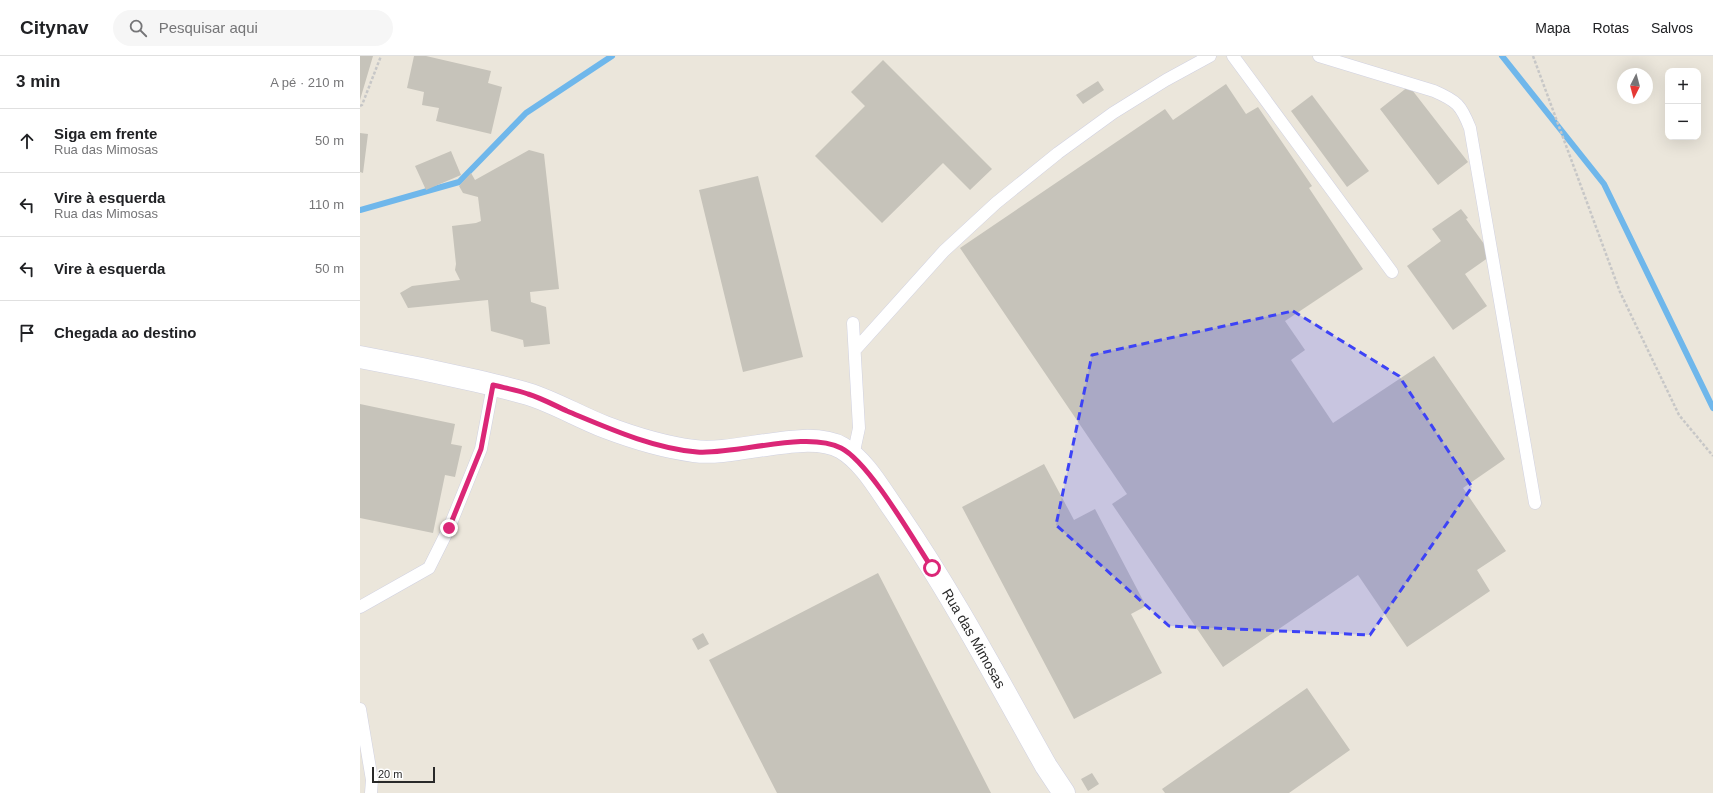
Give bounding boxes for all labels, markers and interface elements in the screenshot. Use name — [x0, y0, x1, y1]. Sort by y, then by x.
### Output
search box — [113, 10, 393, 46]
text: Citynav — [20, 17, 89, 38]
icon: search — [127, 17, 149, 39]
text: Pesquisar aqui — [159, 19, 258, 36]
text: Mapa — [1535, 20, 1570, 36]
text: Rotas — [1592, 20, 1629, 36]
text: Salvos — [1651, 20, 1693, 36]
north arrow — [1617, 68, 1653, 104]
map controls — [1665, 68, 1701, 140]
button: + — [1665, 68, 1701, 104]
text: 3 min — [16, 72, 60, 91]
text: A pé · 210 m — [270, 75, 344, 90]
button: − — [1665, 104, 1701, 140]
text: Siga em frente — [54, 125, 157, 142]
icon: ahead — [16, 130, 38, 152]
text: 50 m — [315, 133, 344, 148]
text: Rua das Mimosas — [54, 142, 158, 157]
text: Vire à esquerda — [54, 189, 165, 206]
icon: left — [16, 194, 38, 216]
text: 110 m — [309, 197, 344, 212]
text: Rua das Mimosas — [54, 206, 158, 221]
icon: left — [16, 258, 38, 280]
text: Vire à esquerda — [54, 260, 165, 277]
text: 50 m — [315, 261, 344, 276]
icon: arrive — [16, 322, 38, 344]
text: Chegada ao destino — [54, 324, 197, 341]
route end — [440, 519, 458, 537]
route start — [923, 559, 941, 577]
street label: Rua das Mimosas — [939, 586, 1009, 691]
scale bar — [372, 765, 435, 784]
text: 20 m — [378, 768, 402, 780]

